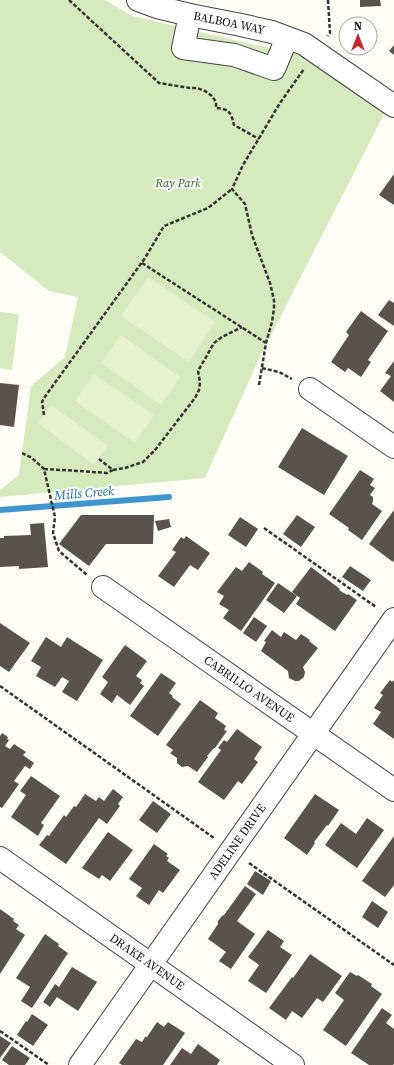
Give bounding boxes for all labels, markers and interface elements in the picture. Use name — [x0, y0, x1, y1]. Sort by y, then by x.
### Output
street label: BALBOA WAY — [192, 8, 267, 38]
north arrow — [338, 16, 378, 56]
text: N — [354, 19, 362, 34]
park label: Ray Park — [154, 175, 201, 191]
water label: Mills Creek — [52, 482, 115, 504]
street label: CABRILLO AVENUE — [201, 652, 297, 726]
street label: ADELINE DRIVE — [205, 801, 269, 883]
street label: DRAKE AVENUE — [106, 930, 188, 994]

